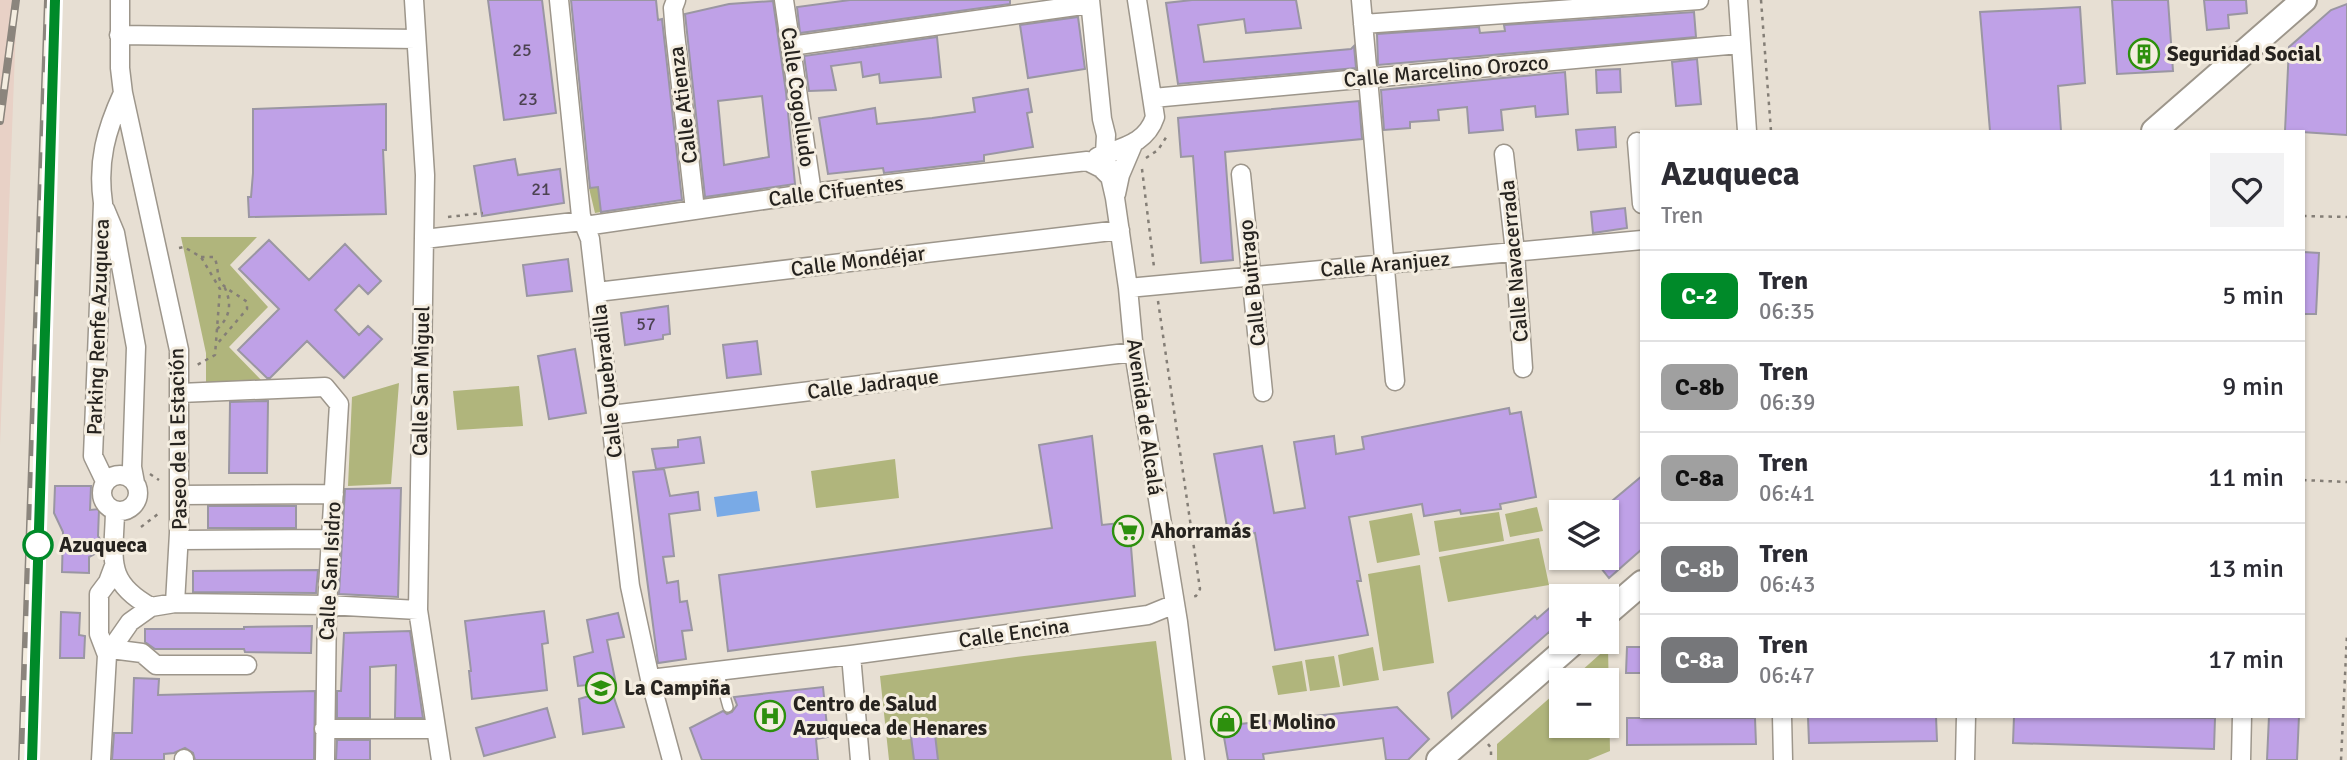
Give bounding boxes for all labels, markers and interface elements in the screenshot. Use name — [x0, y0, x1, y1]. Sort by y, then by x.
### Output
street label: Calle Cogolludo — [775, 25, 821, 169]
building icon: Seguridad Social — [2127, 37, 2161, 71]
house number: 25 — [512, 39, 532, 61]
place label: Seguridad Social — [2167, 41, 2322, 67]
street label: Calle Atienza — [663, 45, 703, 165]
street label: Calle Marcelino Orozco — [1342, 49, 1550, 93]
house number: 23 — [518, 88, 538, 110]
button: heart — [2210, 153, 2284, 227]
text: Azuqueca — [1661, 154, 1800, 195]
street label: Calle Cifuentes — [767, 170, 905, 212]
house number: 21 — [531, 178, 551, 200]
street label: Calle Navacerrada — [1494, 179, 1534, 343]
text: Tren — [1661, 201, 1703, 230]
street label: Parking Renfe Azuqueca — [81, 218, 115, 436]
street label: Calle Buitrago — [1232, 218, 1272, 348]
street label: Calle Mondéjar — [789, 240, 927, 282]
street label: Calle Aranjuez — [1319, 245, 1451, 283]
text: Tren — [1759, 265, 1808, 297]
text: 5 min — [2222, 280, 2284, 312]
text: C-2 — [1681, 281, 1718, 311]
text: 06:35 — [1759, 297, 1815, 326]
street label: Calle Quebradilla — [586, 303, 628, 459]
street label: Calle San Miguel — [407, 306, 435, 456]
house number: 57 — [636, 313, 656, 335]
street label: Avenida de Alcalá — [1121, 337, 1169, 497]
street label: Paseo de la Estación — [163, 348, 193, 530]
text: Tren — [1759, 356, 1809, 388]
street label: Calle Jadraque — [806, 363, 940, 405]
text: 9 min — [2222, 371, 2284, 403]
text: C-8b — [1675, 372, 1724, 402]
text: 06:39 — [1759, 388, 1815, 417]
text: Tren — [1759, 447, 1808, 479]
text: 11 min — [2208, 462, 2284, 494]
text: C-8a — [1675, 463, 1724, 493]
text: 06:41 — [1759, 479, 1815, 508]
map controls — [1549, 500, 1619, 738]
button: layers — [1549, 500, 1619, 570]
street label: Calle San Isidro — [313, 501, 347, 641]
supermarket icon: Ahorramás — [1111, 514, 1145, 548]
place label: Ahorramás — [1151, 518, 1251, 544]
marker: Azuqueca — [23, 530, 53, 560]
place label: Azuqueca — [59, 532, 148, 558]
text: Tren — [1759, 538, 1809, 570]
text: 13 min — [2208, 553, 2284, 585]
text: C-8b — [1675, 554, 1724, 584]
text: 06:43 — [1759, 570, 1815, 599]
button: + — [1549, 584, 1619, 654]
street label: Calle Encina — [957, 612, 1071, 654]
text: Tren — [1759, 629, 1808, 661]
text: 17 min — [2208, 644, 2284, 676]
text: C-8a — [1675, 645, 1724, 675]
text: 06:47 — [1759, 661, 1815, 690]
button: − — [1549, 668, 1619, 738]
school or university icon: La Campiña — [584, 671, 618, 705]
place label: La Campiña — [624, 675, 731, 701]
place label: Centro de Salud Azuqueca de Henares — [793, 691, 987, 741]
hospital icon: Centro de Salud Azuqueca de Henares — [753, 699, 787, 733]
shop icon: El Molino — [1209, 705, 1243, 739]
place label: El Molino — [1249, 709, 1336, 735]

